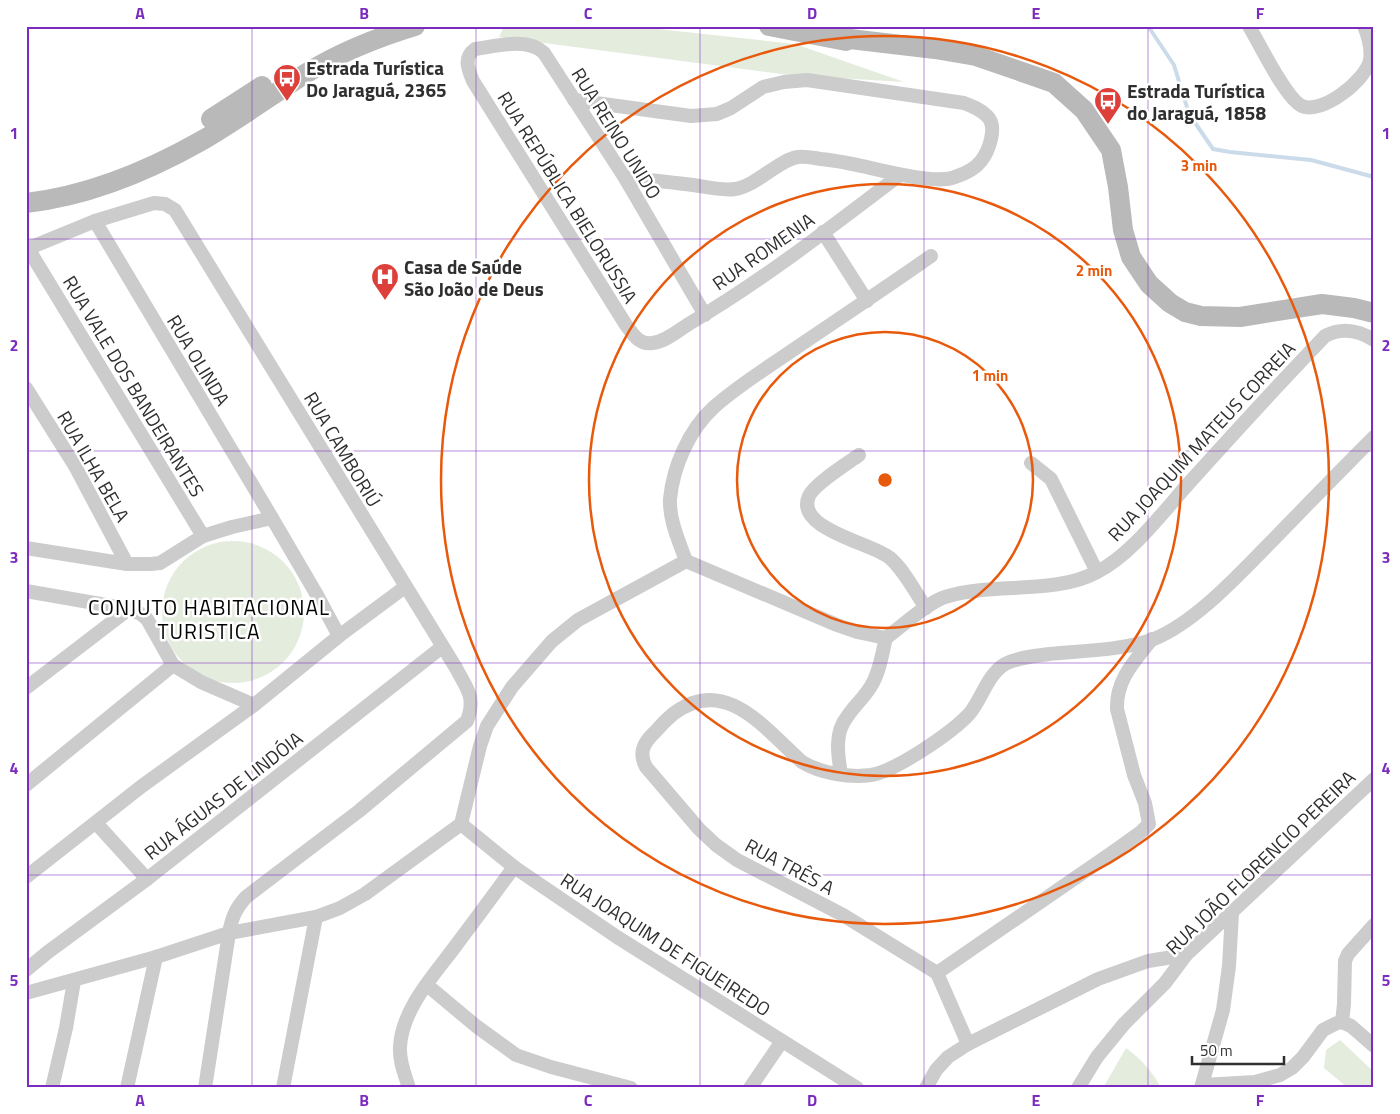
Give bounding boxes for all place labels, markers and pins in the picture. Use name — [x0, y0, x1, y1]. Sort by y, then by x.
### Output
place label: Estrada Turística Do Jaraguá, 2365 — [306, 53, 447, 104]
bus stop icon: Estrada Turística Do Jaraguá, 2365 — [272, 63, 302, 102]
place label: Estrada Turística do Jaraguá, 1858 — [1127, 76, 1266, 127]
bus stop icon: Estrada Turística do Jaraguá, 1858 — [1093, 86, 1123, 125]
place label: Casa de Saúde São João de Deus — [404, 252, 544, 303]
hospital icon: Casa de Saúde São João de Deus — [370, 262, 400, 301]
centre of rings — [876, 471, 894, 489]

